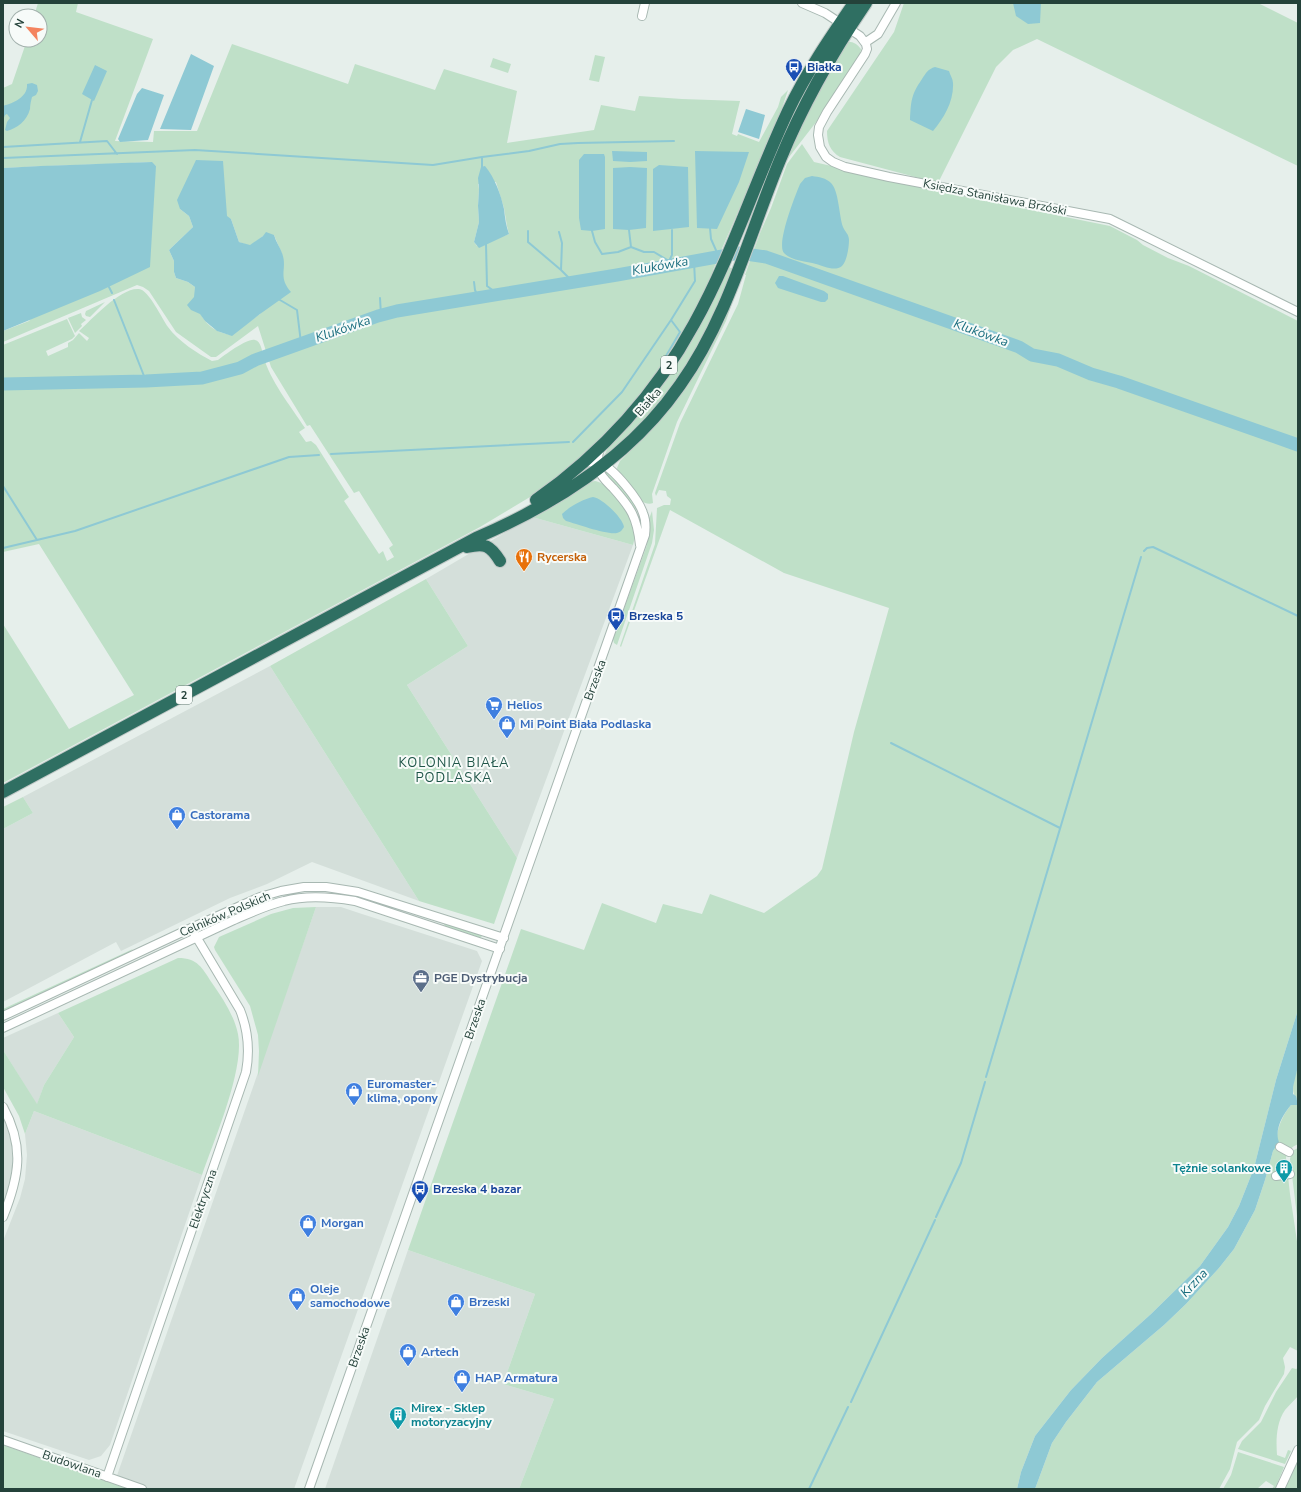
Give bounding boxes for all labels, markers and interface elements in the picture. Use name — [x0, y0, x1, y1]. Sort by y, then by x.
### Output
north arrow — [8, 8, 48, 48]
text: N — [11, 16, 28, 31]
bus stop icon: Białka — [784, 57, 804, 82]
place label: Białka — [807, 59, 842, 75]
street label: Księdza Stanisława Brzóski — [922, 175, 1068, 219]
water label: Klukówka — [630, 252, 690, 280]
water label: Klukówka — [313, 311, 373, 347]
water label: Klukówka — [951, 315, 1011, 351]
road number: 2 — [661, 356, 677, 374]
street label: Białka — [631, 384, 665, 420]
restaurant icon: Rycerska — [514, 547, 534, 572]
place label: Rycerska — [537, 549, 587, 565]
bus stop icon: Brzeska 5 — [606, 606, 626, 631]
place label: Brzeska 5 — [629, 608, 683, 624]
street label: Brzeska — [580, 657, 610, 703]
road number: 2 — [176, 686, 192, 704]
supermarket icon: Helios — [484, 695, 504, 720]
place label: Helios — [507, 697, 543, 713]
shop icon: Mi Point Biała Podlaska — [497, 714, 517, 739]
place label: Mi Point Biała Podlaska — [520, 716, 651, 732]
district label: KOLONIA BIAŁA PODLASKA — [399, 754, 509, 787]
shop icon: Castorama — [167, 805, 187, 830]
place label: Castorama — [190, 807, 250, 823]
street label: Celników Polskich — [177, 888, 273, 940]
office icon: PGE Dystrybucja — [411, 968, 431, 993]
place label: PGE Dystrybucja — [434, 970, 528, 986]
street label: Brzeska — [461, 996, 489, 1042]
place label: Euromaster- klima, opony — [367, 1076, 439, 1106]
shop icon: Euromaster- klima, opony — [344, 1081, 364, 1106]
building icon: Tężnie solankowe — [1274, 1158, 1294, 1183]
place label: Tężnie solankowe — [1173, 1160, 1271, 1176]
street label: Elektryczna — [185, 1167, 221, 1231]
bus stop icon: Brzeska 4 bazar — [410, 1179, 430, 1204]
place label: Brzeska 4 bazar — [433, 1181, 522, 1197]
shop icon: Morgan — [298, 1213, 318, 1238]
place label: Morgan — [321, 1215, 364, 1231]
water label: Krzna — [1176, 1265, 1212, 1301]
place label: Oleje samochodowe — [310, 1281, 391, 1311]
shop icon: Oleje samochodowe — [287, 1286, 307, 1311]
shop icon: Brzeski — [446, 1292, 466, 1317]
place label: Brzeski — [469, 1294, 509, 1310]
street label: Brzeska — [345, 1324, 373, 1370]
shop icon: Artech — [398, 1342, 418, 1367]
place label: Artech — [421, 1344, 459, 1360]
shop icon: HAP Armatura — [452, 1368, 472, 1393]
place label: HAP Armatura — [475, 1370, 558, 1386]
place label: Mirex - Sklep motoryzacyjny — [411, 1400, 492, 1430]
building icon: Mirex - Sklep motoryzacyjny — [388, 1405, 408, 1430]
street label: Budowlana — [40, 1446, 104, 1482]

